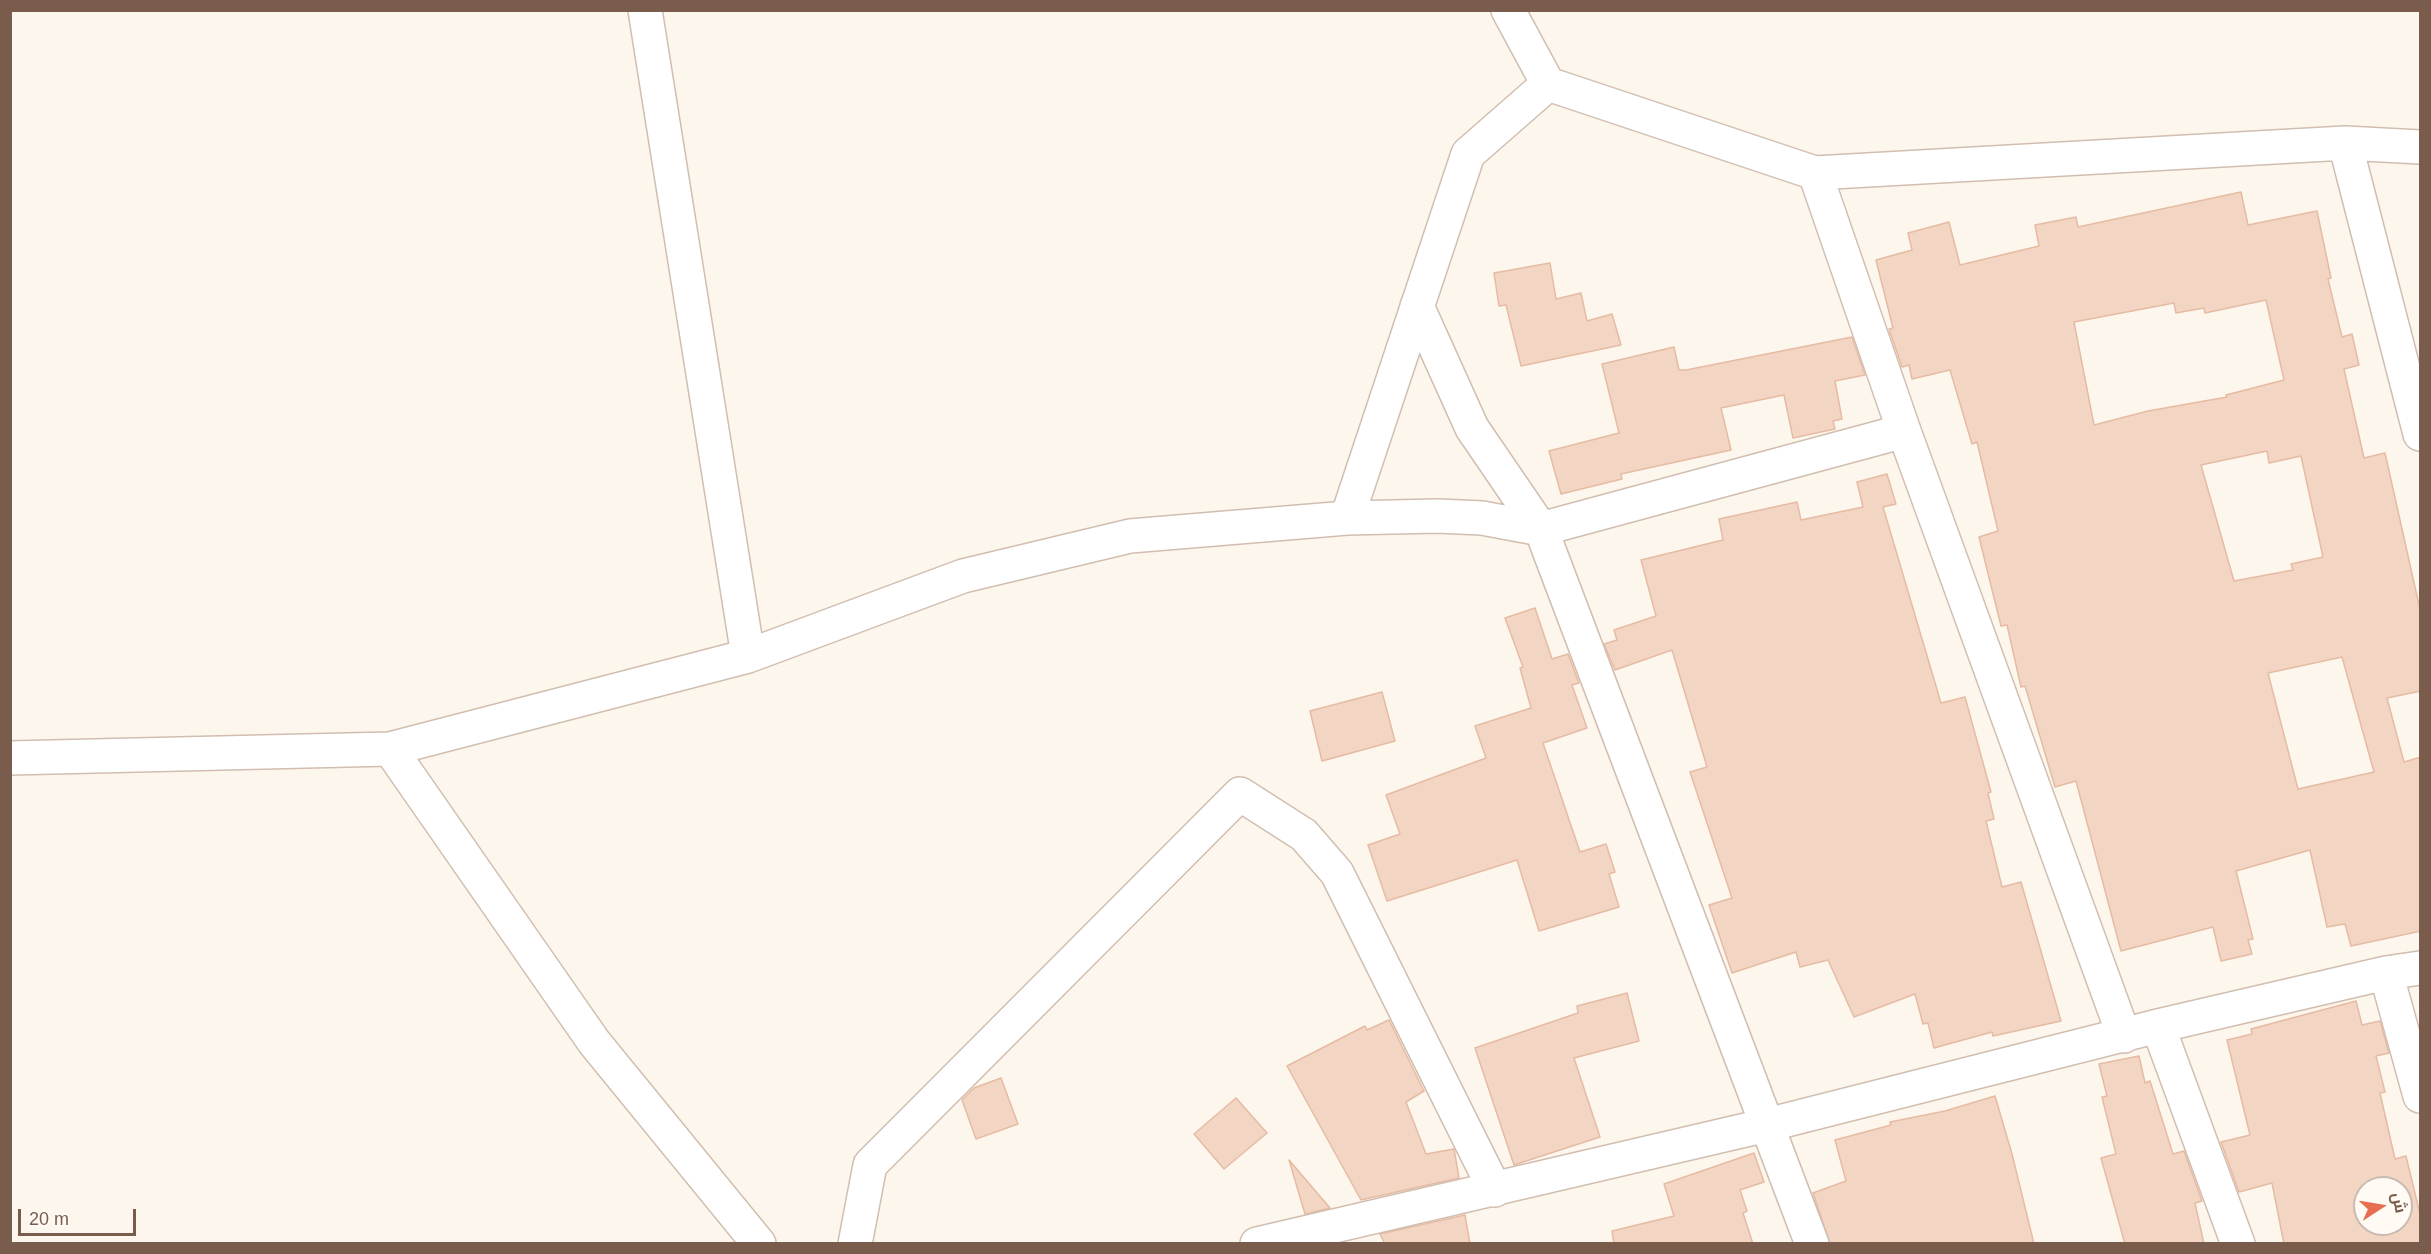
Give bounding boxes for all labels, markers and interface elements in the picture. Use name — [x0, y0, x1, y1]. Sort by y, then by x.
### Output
north arrow — [2353, 1176, 2413, 1236]
text: ش — [2389, 1191, 2410, 1214]
scale bar — [21, 1197, 140, 1235]
text: 20 m — [29, 1209, 69, 1229]

